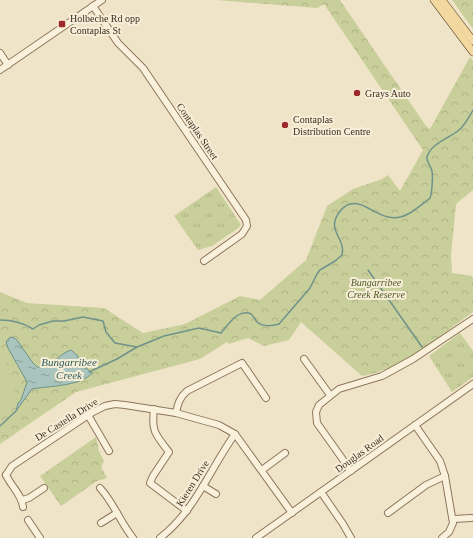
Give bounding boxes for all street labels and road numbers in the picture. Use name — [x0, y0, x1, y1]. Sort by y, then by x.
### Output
street label: Contaplas Street — [175, 101, 221, 162]
street label: De Castella Drive — [33, 395, 100, 443]
street label: Douglas Road — [333, 432, 386, 475]
street label: Kieren Drive — [174, 458, 211, 508]

